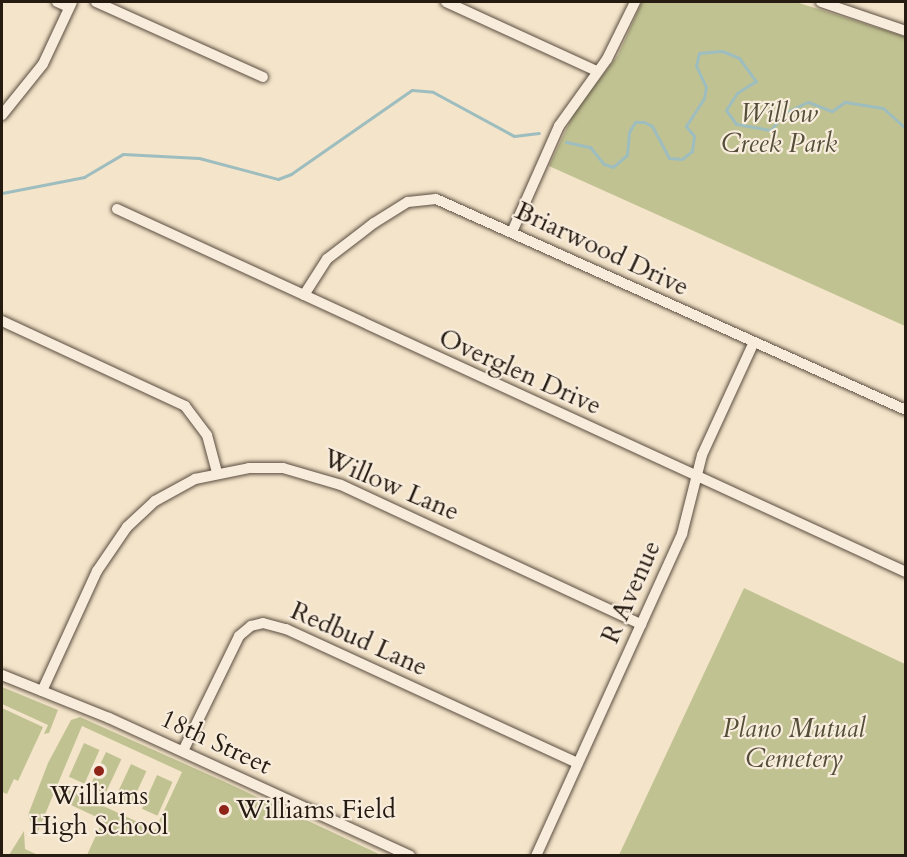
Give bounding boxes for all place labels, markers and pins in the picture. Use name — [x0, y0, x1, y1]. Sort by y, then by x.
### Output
marker: Williams High School — [92, 764, 106, 778]
place label: Williams High School — [30, 780, 168, 842]
place label: Williams Field — [236, 794, 396, 826]
marker: Williams Field — [217, 803, 231, 817]

